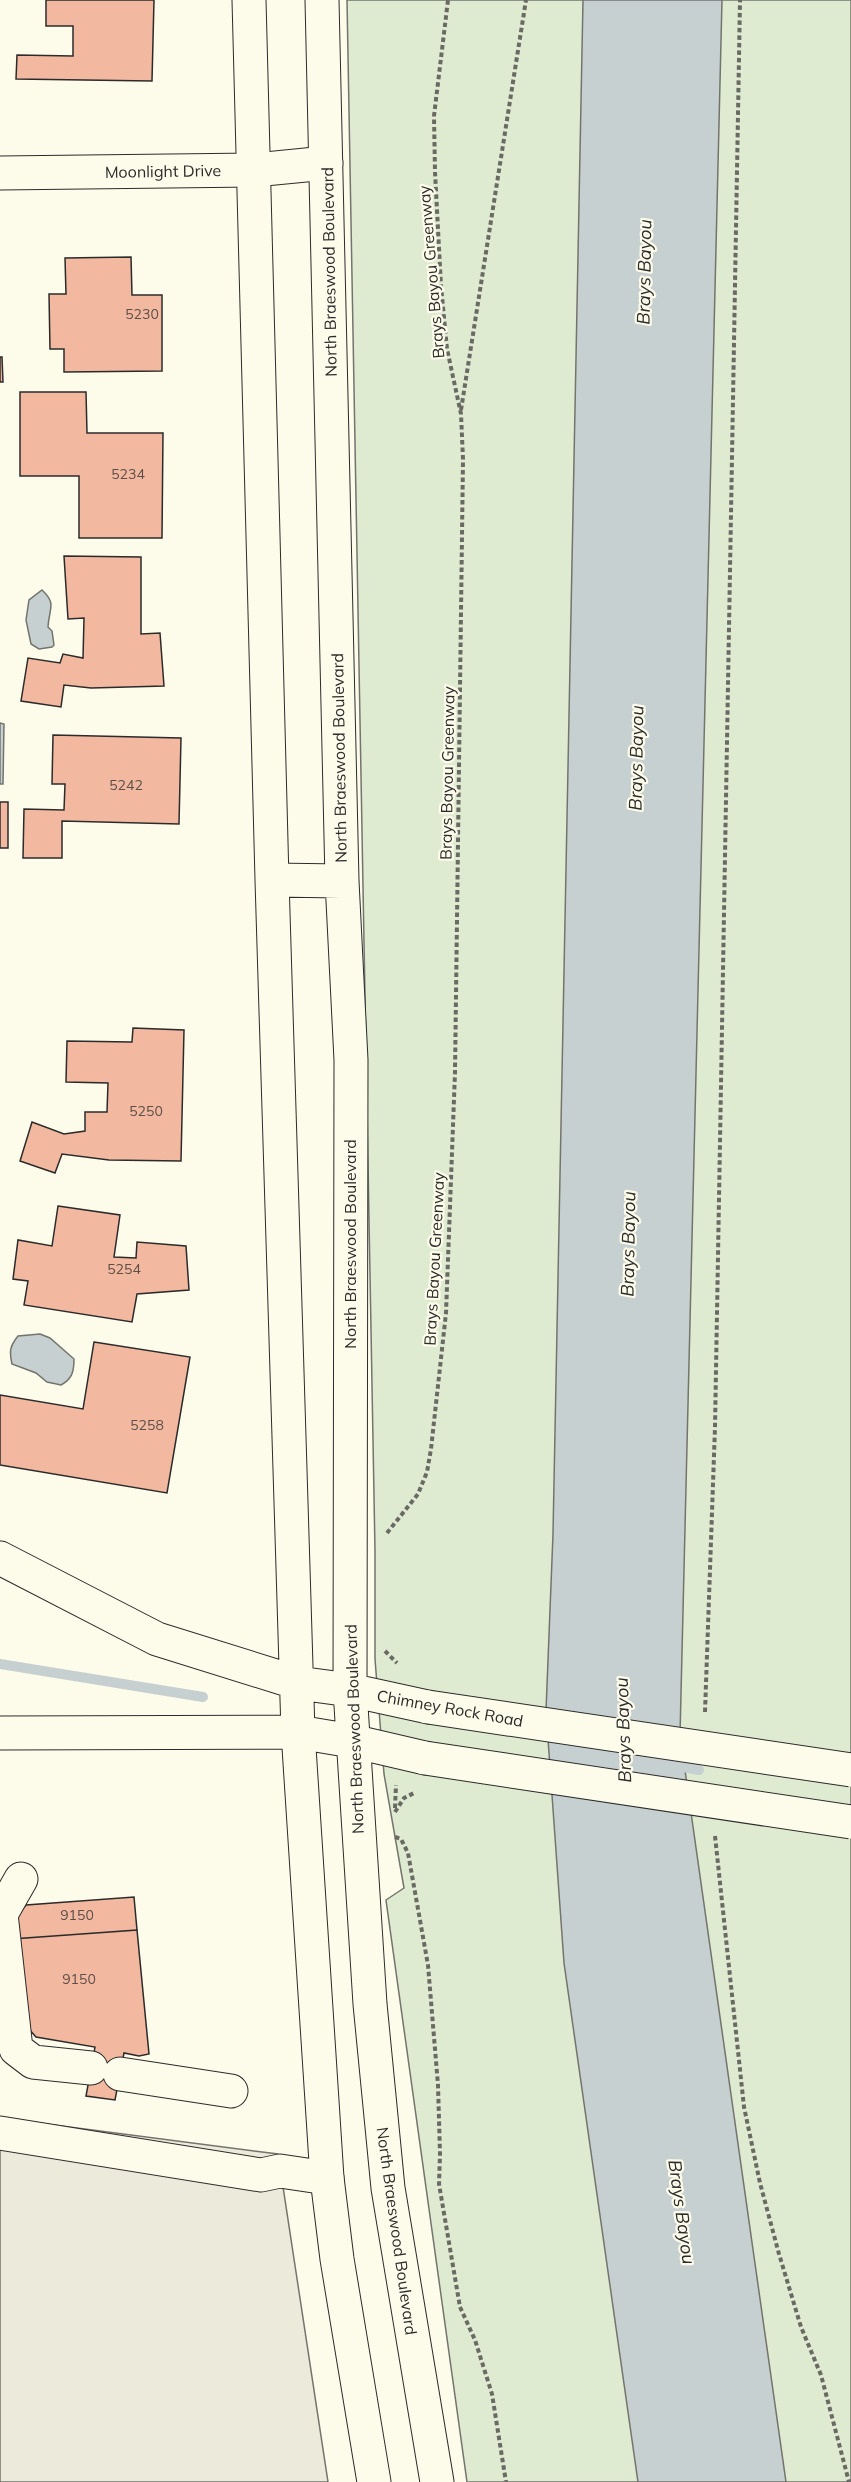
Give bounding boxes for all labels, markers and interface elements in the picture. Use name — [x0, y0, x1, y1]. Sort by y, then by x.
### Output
street label: Moonlight Drive — [105, 160, 221, 182]
street label: North Braeswood Boulevard — [317, 167, 341, 377]
street label: Brays Bayou Greenway — [413, 184, 449, 359]
water label: Brays Bayou — [632, 219, 656, 325]
house number: 5230 — [125, 305, 159, 323]
house number: 5234 — [111, 465, 145, 483]
street label: North Braeswood Boulevard — [327, 653, 351, 863]
street label: Brays Bayou Greenway — [435, 685, 459, 860]
water label: Brays Bayou — [624, 705, 648, 811]
house number: 5242 — [109, 776, 143, 794]
house number: 5250 — [129, 1102, 163, 1120]
street label: North Braeswood Boulevard — [340, 1139, 360, 1349]
street label: Brays Bayou Greenway — [419, 1171, 449, 1346]
water label: Brays Bayou — [616, 1191, 640, 1297]
house number: 5254 — [107, 1260, 141, 1278]
house number: 5258 — [130, 1416, 164, 1434]
street label: North Braeswood Boulevard — [340, 1624, 368, 1834]
water label: Brays Bayou — [610, 1677, 636, 1783]
street label: Chimney Rock Road — [375, 1685, 525, 1731]
house number: 9150 — [60, 1906, 94, 1924]
house number: 9150 — [62, 1970, 96, 1988]
street label: North Braeswood Boulevard — [372, 2126, 422, 2336]
water label: Brays Bayou — [663, 2158, 701, 2266]

